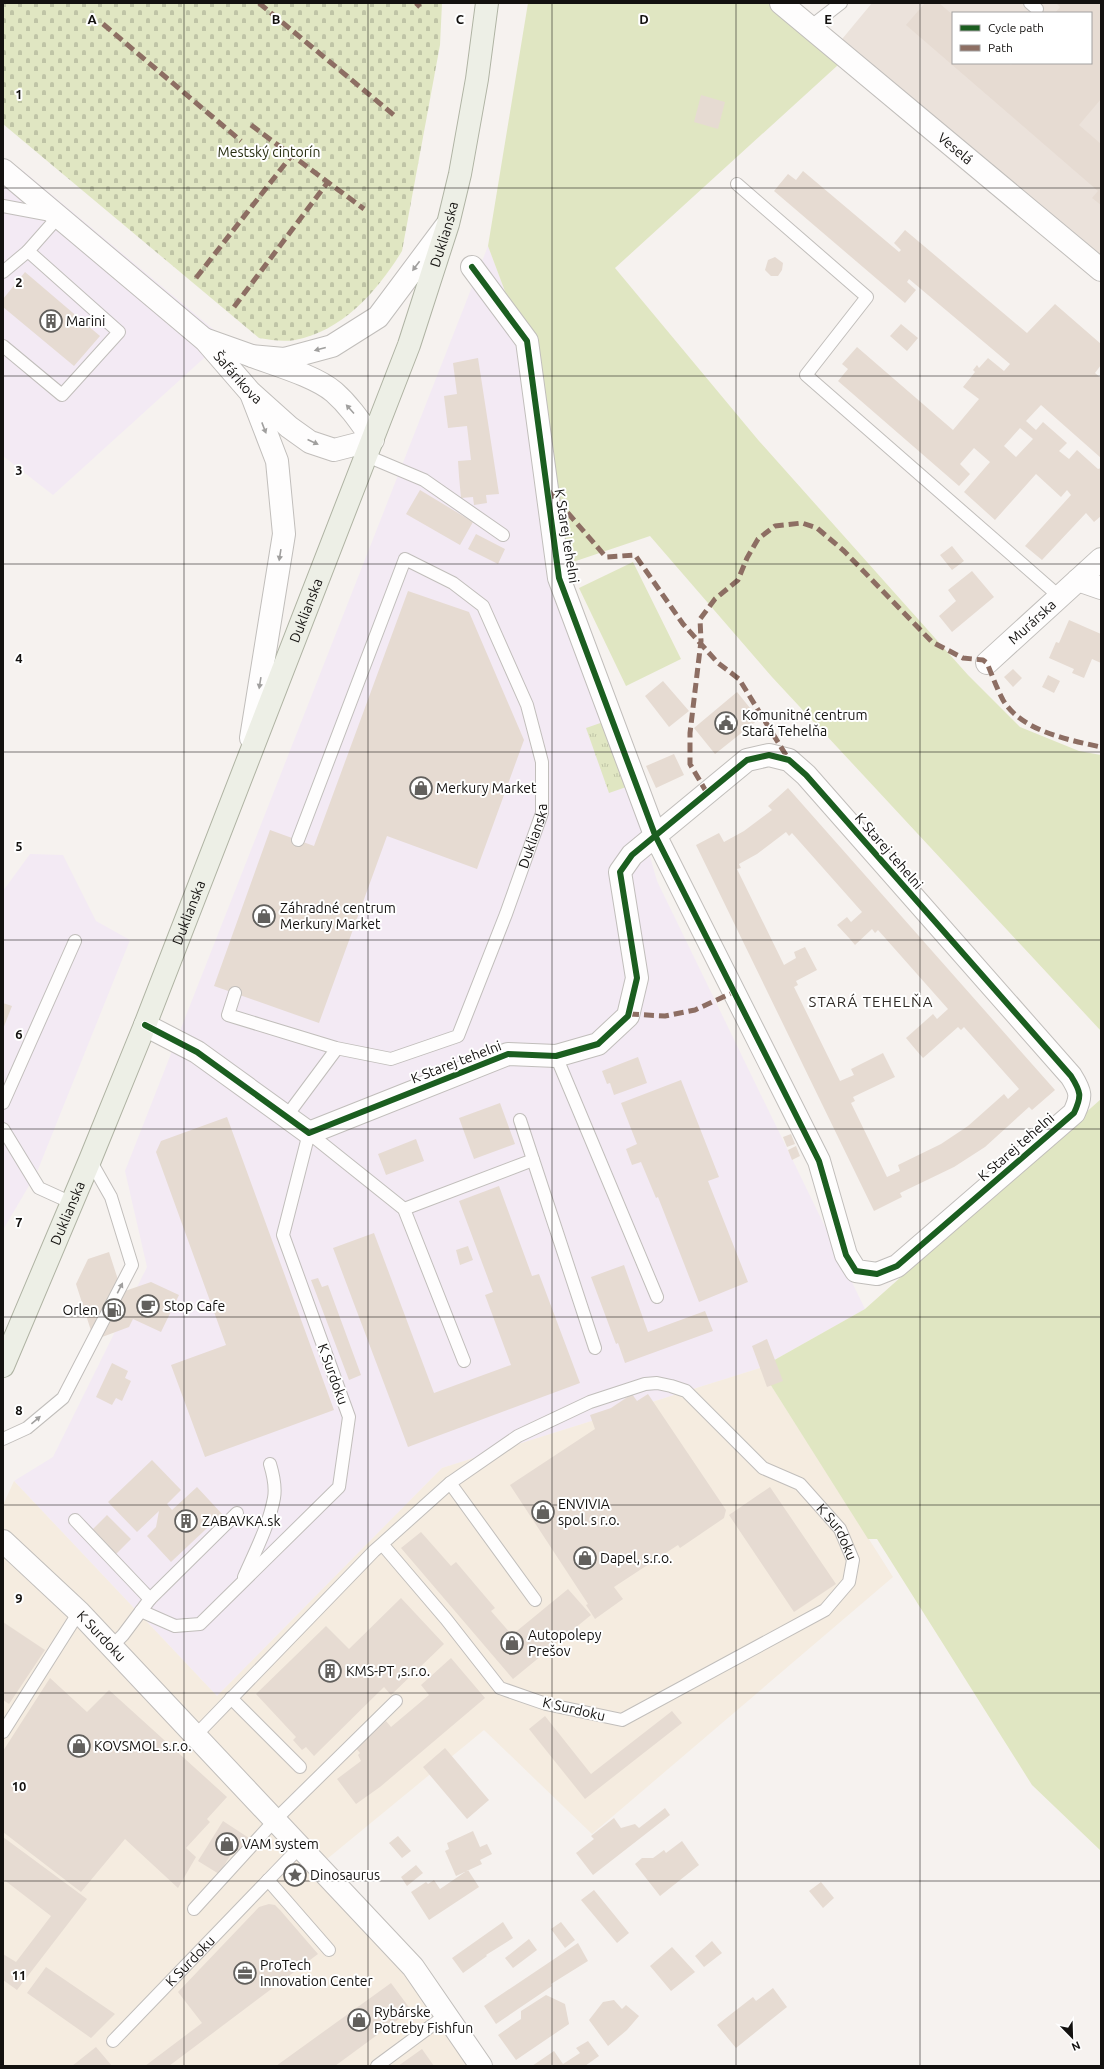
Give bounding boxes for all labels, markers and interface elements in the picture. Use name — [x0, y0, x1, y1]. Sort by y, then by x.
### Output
text: A — [87, 12, 97, 26]
text: B — [272, 12, 281, 26]
text: C — [456, 12, 465, 26]
text: D — [639, 12, 649, 26]
text: E — [824, 12, 832, 26]
legend — [952, 12, 1092, 64]
text: Cycle path — [988, 21, 1044, 34]
text: Path — [988, 41, 1013, 54]
text: 1 — [15, 87, 23, 101]
street label: Veselá — [934, 129, 976, 168]
park label: Mestský cintorín — [218, 144, 320, 160]
street label: Duklianska — [427, 200, 461, 269]
one-way arrow — [412, 261, 420, 272]
text: 2 — [15, 275, 23, 289]
building icon: Marini — [38, 308, 64, 334]
place label: Marini — [66, 313, 105, 329]
street label: Šafárikova — [210, 347, 265, 407]
one-way arrow — [314, 347, 326, 353]
one-way arrow — [345, 404, 355, 414]
one-way arrow — [261, 422, 267, 434]
one-way arrow — [307, 439, 319, 445]
text: 3 — [15, 463, 23, 477]
street label: K Starej tehelni — [552, 488, 582, 584]
one-way arrow — [277, 549, 283, 561]
street label: Duklianska — [286, 576, 326, 645]
street label: Murárska — [1005, 596, 1059, 647]
text: 4 — [15, 651, 23, 665]
one-way arrow — [257, 677, 263, 690]
place label: Komunitné centrum Stará Tehelňa — [742, 707, 868, 739]
public building icon: Komunitné centrum Stará Tehelňa — [713, 710, 739, 736]
shop icon: Merkury Market — [408, 775, 434, 801]
place label: Merkury Market — [436, 780, 537, 796]
street label: Duklianska — [515, 803, 550, 870]
street label: K Starej tehelni — [852, 810, 926, 892]
text: 5 — [15, 839, 23, 853]
street label: Duklianska — [169, 878, 208, 947]
place label: Záhradné centrum Merkury Market — [280, 900, 396, 932]
shop icon: Záhradné centrum Merkury Market — [251, 903, 277, 929]
district label: STARÁ TEHELŇA — [809, 993, 933, 1010]
text: 6 — [15, 1027, 23, 1041]
street label: K Starej tehelni — [409, 1037, 503, 1087]
street label: K Starej tehelni — [975, 1110, 1057, 1184]
street label: Duklianska — [47, 1179, 88, 1247]
text: 7 — [15, 1215, 23, 1229]
one-way arrow — [117, 1282, 123, 1294]
cafe icon: Stop Cafe — [135, 1293, 161, 1319]
fuel station icon: Orlen — [101, 1297, 127, 1323]
place label: Stop Cafe — [164, 1298, 225, 1314]
place label: Orlen — [62, 1302, 98, 1318]
street label: K Surdoku — [315, 1341, 351, 1407]
text: 8 — [15, 1403, 23, 1417]
one-way arrow — [31, 1415, 42, 1424]
place label: ENVIVIA spol. s r.o. — [558, 1496, 620, 1528]
shop icon: ENVIVIA spol. s r.o. — [530, 1499, 556, 1525]
street label: K Surdoku — [813, 1500, 860, 1562]
building icon: ZABAVKA.sk — [173, 1508, 199, 1534]
place label: ZABAVKA.sk — [202, 1513, 280, 1529]
shop icon: Dapel, s.r.o. — [572, 1545, 598, 1571]
place label: Dapel, s.r.o. — [600, 1550, 673, 1566]
text: 9 — [15, 1591, 23, 1605]
street label: K Surdoku — [74, 1607, 129, 1665]
place label: Autopolepy Prešov — [528, 1627, 602, 1659]
shop icon: Autopolepy Prešov — [499, 1630, 525, 1656]
building icon: KMS-PT ,s.r.o. — [317, 1658, 343, 1684]
place label: KMS-PT ,s.r.o. — [346, 1663, 430, 1679]
street label: K Surdoku — [541, 1694, 607, 1724]
shop icon: KOVSMOL s.r.o. — [66, 1733, 92, 1759]
place label: KOVSMOL s.r.o. — [94, 1738, 192, 1754]
text: 10 — [12, 1779, 26, 1793]
shop icon: VAM system — [214, 1831, 240, 1857]
place label: VAM system — [242, 1836, 319, 1852]
place icon: Dinosaurus — [282, 1862, 308, 1888]
place label: Dinosaurus — [310, 1867, 380, 1883]
street label: K Surdoku — [162, 1933, 218, 1990]
place label: ProTech Innovation Center — [260, 1957, 374, 1989]
office icon: ProTech Innovation Center — [232, 1960, 258, 1986]
text: 11 — [12, 1968, 26, 1982]
place label: Rybárske Potreby Fishfun — [374, 2004, 473, 2036]
shop icon: Rybárske Potreby Fishfun — [346, 2007, 372, 2033]
north arrow — [1052, 2017, 1092, 2057]
text: N — [1070, 2039, 1082, 2053]

